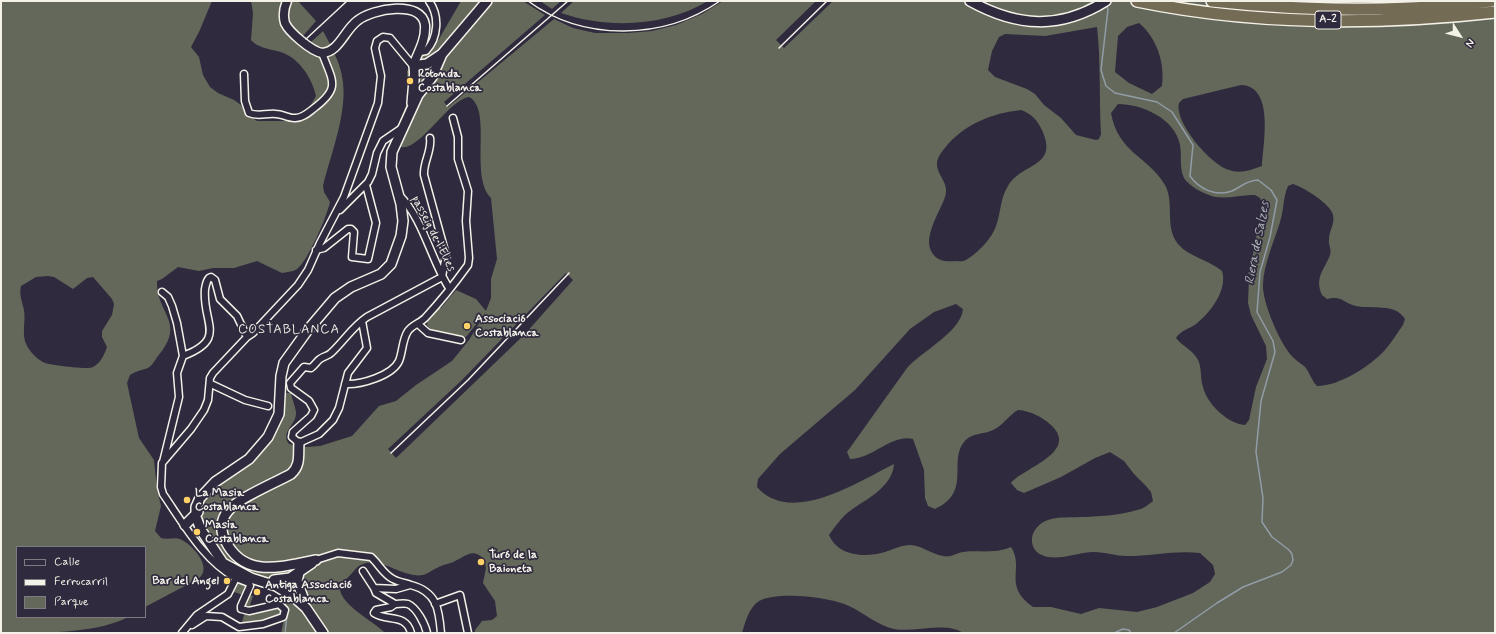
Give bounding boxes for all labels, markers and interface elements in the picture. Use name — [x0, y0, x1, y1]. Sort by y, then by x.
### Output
road number: A-2 — [1315, 11, 1341, 29]
north arrow — [1440, 16, 1480, 56]
text: N — [1462, 36, 1478, 50]
place label: Rotonda Costablanca — [418, 67, 482, 95]
marker: Rotonda Costablanca — [405, 76, 415, 86]
street label: passeig de l'Elies — [408, 194, 458, 274]
water label: Riera de Salzes — [1242, 200, 1274, 286]
place label: Associació Costablanca — [475, 312, 539, 340]
marker: Associació Costablanca — [462, 321, 472, 331]
district label: COSTABLANCA — [239, 322, 339, 338]
place label: La Masia Costablanca — [195, 486, 259, 514]
marker: La Masia Costablanca — [182, 495, 192, 505]
place label: Masia Costablanca — [205, 518, 269, 546]
marker: Masia Costablanca — [192, 527, 202, 537]
legend — [16, 546, 146, 618]
place label: Turó de la Baioneta — [489, 548, 537, 576]
text: Calle — [54, 554, 80, 570]
marker: Turó de la Baioneta — [476, 557, 486, 567]
text: Ferrocarril — [54, 574, 108, 590]
place label: Bar del Angel — [152, 574, 219, 588]
marker: Bar del Angel — [222, 576, 232, 586]
place label: Antiga Associació Costablanca — [265, 578, 352, 606]
marker: Antiga Associació Costablanca — [252, 587, 262, 597]
text: Parque — [54, 594, 89, 610]

